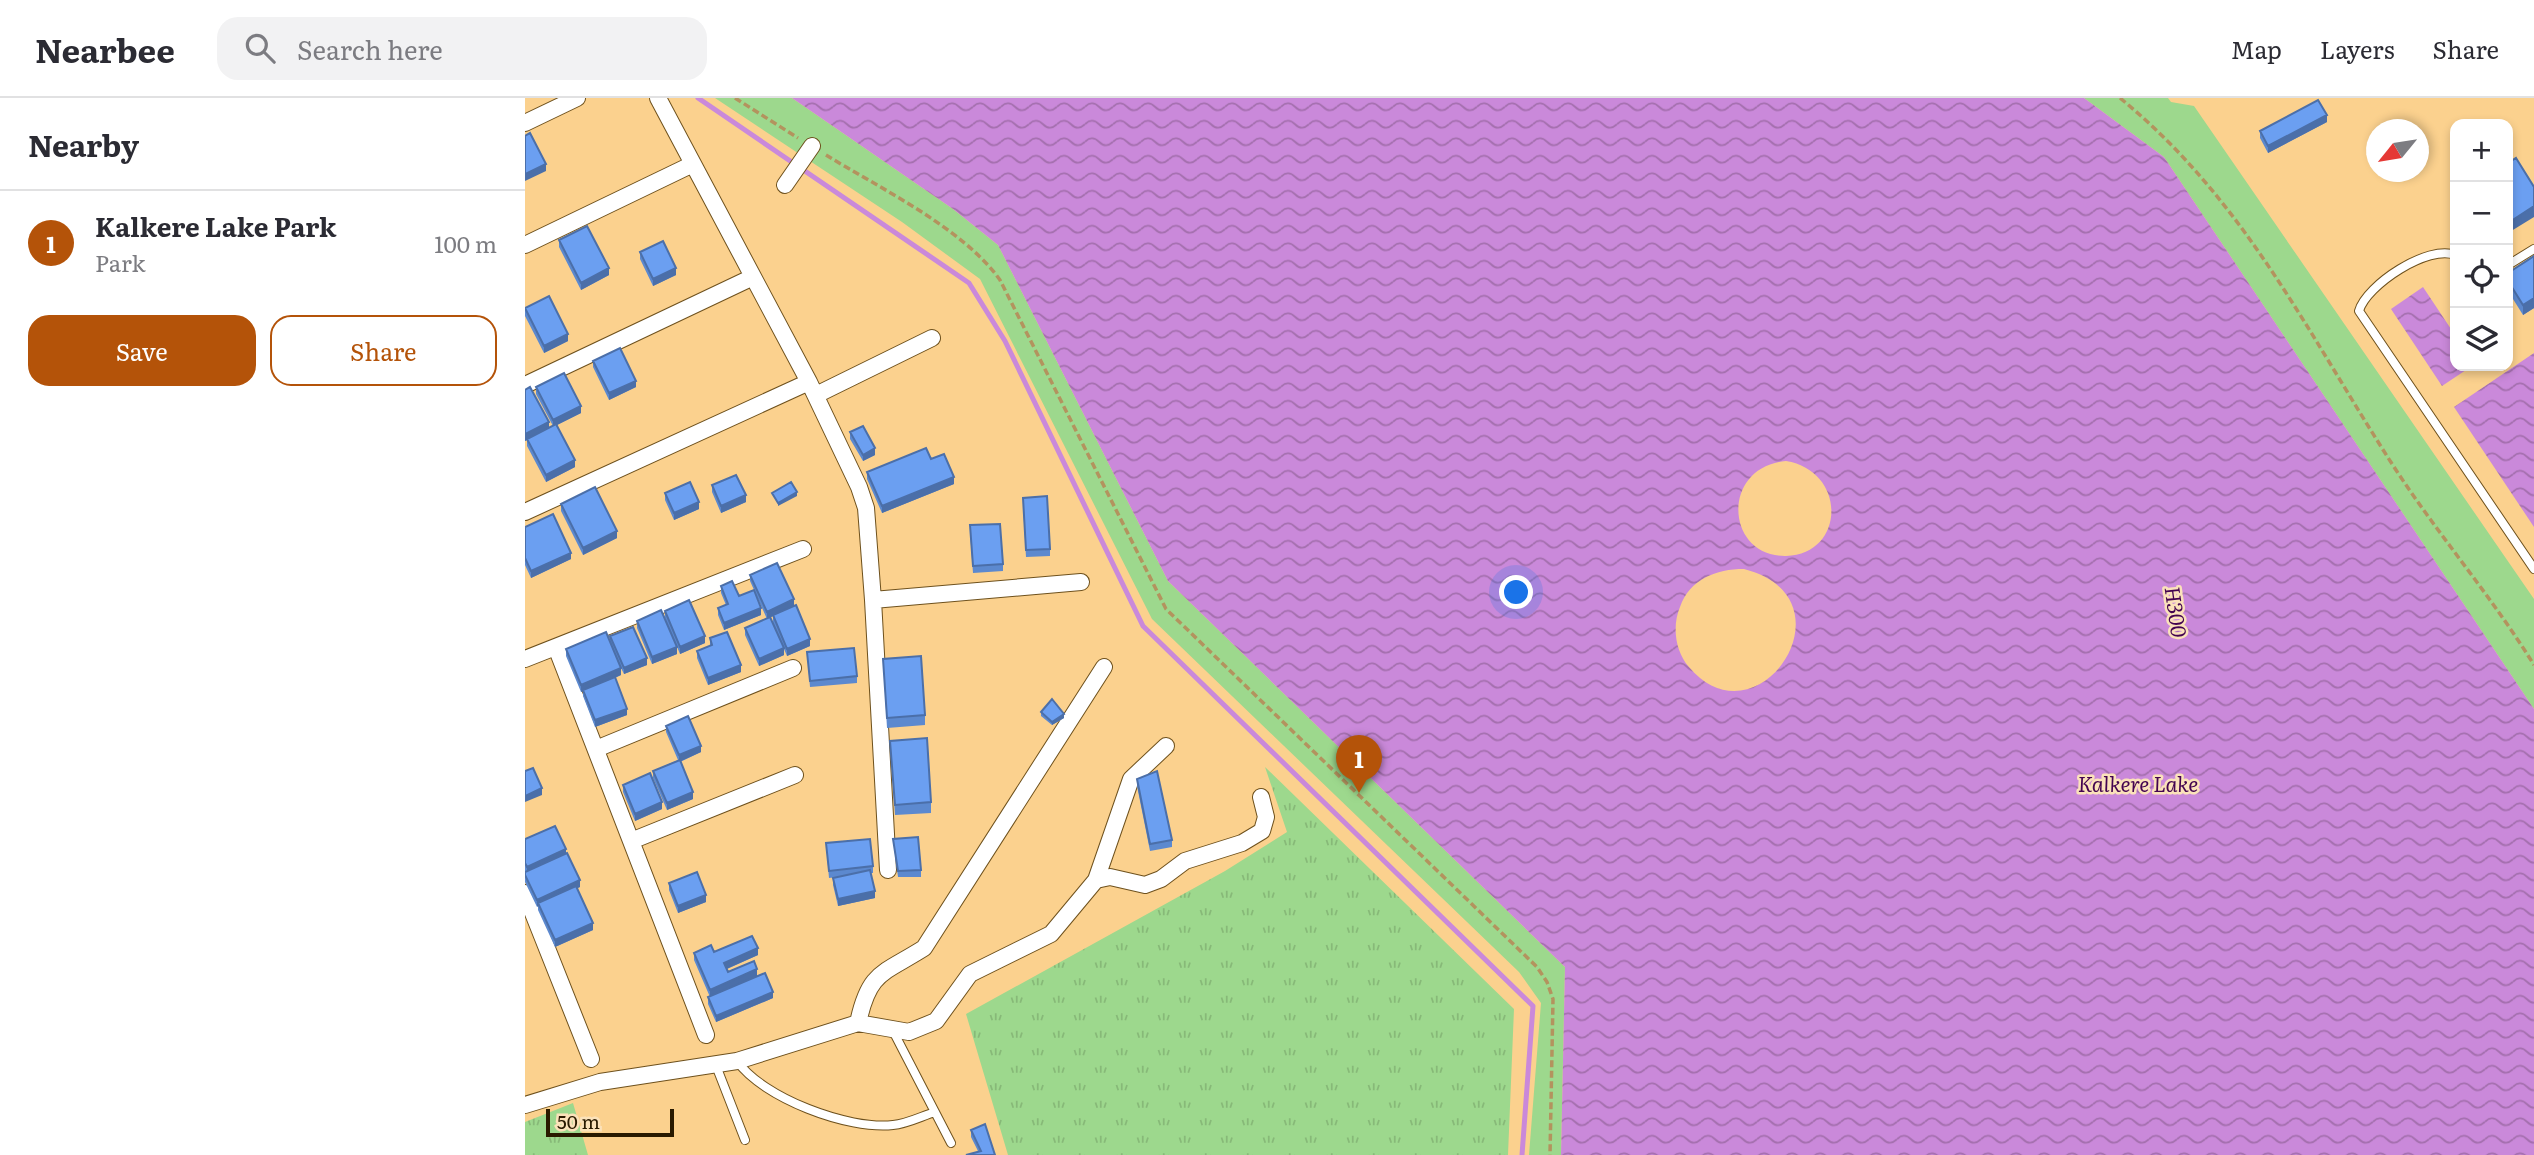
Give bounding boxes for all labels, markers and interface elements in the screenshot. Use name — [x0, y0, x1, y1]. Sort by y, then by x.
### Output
search box — [217, 17, 707, 80]
text: Nearbee — [35, 24, 175, 73]
icon: search — [241, 29, 279, 67]
text: Search here — [297, 29, 443, 68]
text: Map — [2231, 31, 2282, 66]
text: Layers — [2320, 31, 2394, 66]
text: Share — [2432, 31, 2499, 66]
north arrow — [2366, 119, 2429, 182]
map controls — [2450, 119, 2513, 371]
button: + — [2450, 119, 2513, 182]
text: Nearby — [28, 122, 139, 166]
button: − — [2450, 182, 2513, 245]
text: Kalkere Lake Park — [95, 206, 337, 245]
text: 1 — [46, 226, 56, 260]
text: 100 m — [434, 226, 497, 260]
text: Park — [95, 245, 145, 279]
button: locate — [2450, 245, 2513, 308]
button: layers — [2450, 308, 2513, 371]
button: Save — [28, 315, 256, 386]
button: Share — [270, 315, 497, 386]
your location — [1499, 575, 1533, 609]
water label: H300 — [2159, 584, 2196, 639]
pin: 1 — [1336, 735, 1382, 793]
water label: Kalkere Lake — [2078, 767, 2198, 798]
scale bar — [546, 1106, 674, 1138]
text: 50 m — [557, 1107, 600, 1135]

